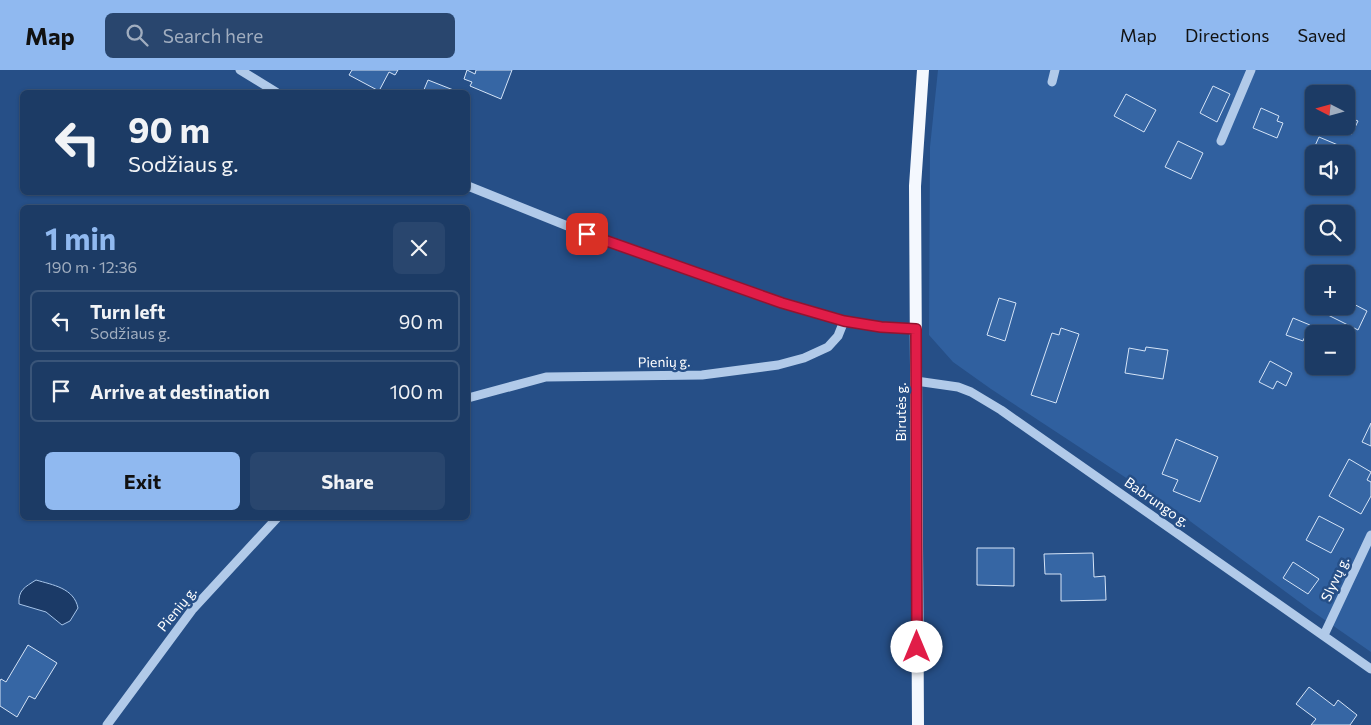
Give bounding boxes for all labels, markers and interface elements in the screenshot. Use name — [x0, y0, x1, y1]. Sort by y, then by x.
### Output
search box — [105, 13, 455, 58]
text: Map — [25, 21, 75, 50]
icon: search — [123, 21, 151, 49]
text: Search here — [163, 24, 263, 47]
text: Map — [1120, 24, 1157, 46]
text: Directions — [1185, 24, 1269, 46]
text: Saved — [1297, 24, 1346, 46]
north arrow — [1305, 85, 1355, 135]
map controls — [1305, 85, 1355, 375]
text: 90 m — [128, 107, 210, 150]
icon: left — [45, 110, 110, 175]
button: sound — [1305, 145, 1355, 195]
text: Sodžiaus g. — [128, 150, 238, 177]
button: search — [1305, 205, 1355, 255]
pin — [566, 213, 608, 255]
text: 1 min — [45, 219, 116, 256]
icon: arrive — [573, 220, 601, 248]
button: close — [393, 222, 445, 274]
text: 190 m · 12:36 — [45, 257, 137, 276]
button: + — [1305, 265, 1355, 315]
text: Turn left — [90, 300, 165, 323]
icon: left — [47, 307, 75, 335]
text: 90 m — [399, 310, 443, 333]
text: Sodžiaus g. — [90, 323, 170, 342]
button: − — [1305, 325, 1355, 375]
street label: Pienių g. — [637, 353, 691, 370]
icon: arrive — [47, 377, 75, 405]
text: Arrive at destination — [90, 380, 270, 403]
text: 100 m — [390, 380, 443, 403]
street label: Birutės g. — [892, 382, 909, 442]
button: Exit — [45, 452, 240, 510]
button: Share — [250, 452, 445, 510]
street label: Babrungo g. — [1122, 473, 1193, 530]
street label: Slyvų g. — [1317, 554, 1352, 604]
street label: Pienių g. — [153, 583, 200, 635]
position arrow — [890, 620, 942, 672]

